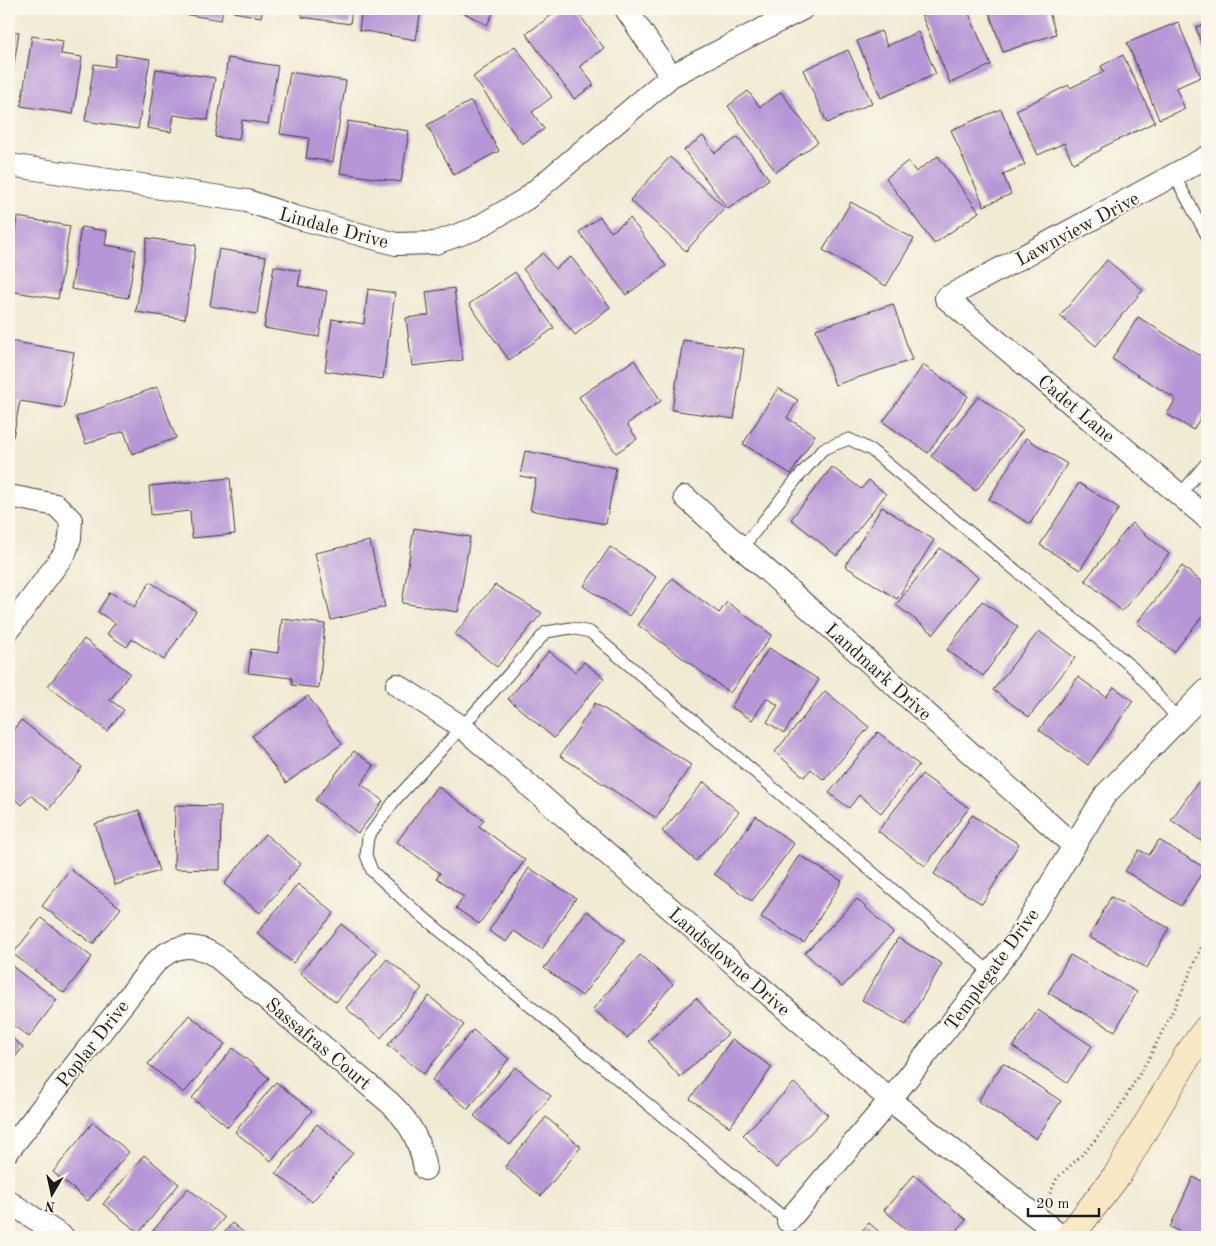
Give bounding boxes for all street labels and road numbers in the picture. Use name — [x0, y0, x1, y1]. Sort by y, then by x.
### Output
street label: Lawnview Drive — [1014, 190, 1143, 271]
street label: Lindale Drive — [277, 206, 390, 253]
street label: Cadet Lane — [1033, 372, 1117, 447]
street label: Landmark Drive — [821, 620, 934, 725]
street label: Landsdowne Drive — [664, 905, 793, 1021]
street label: Templegate Drive — [942, 906, 1044, 1035]
street label: Sassafras Court — [261, 996, 374, 1094]
street label: Poplar Drive — [54, 998, 134, 1092]

